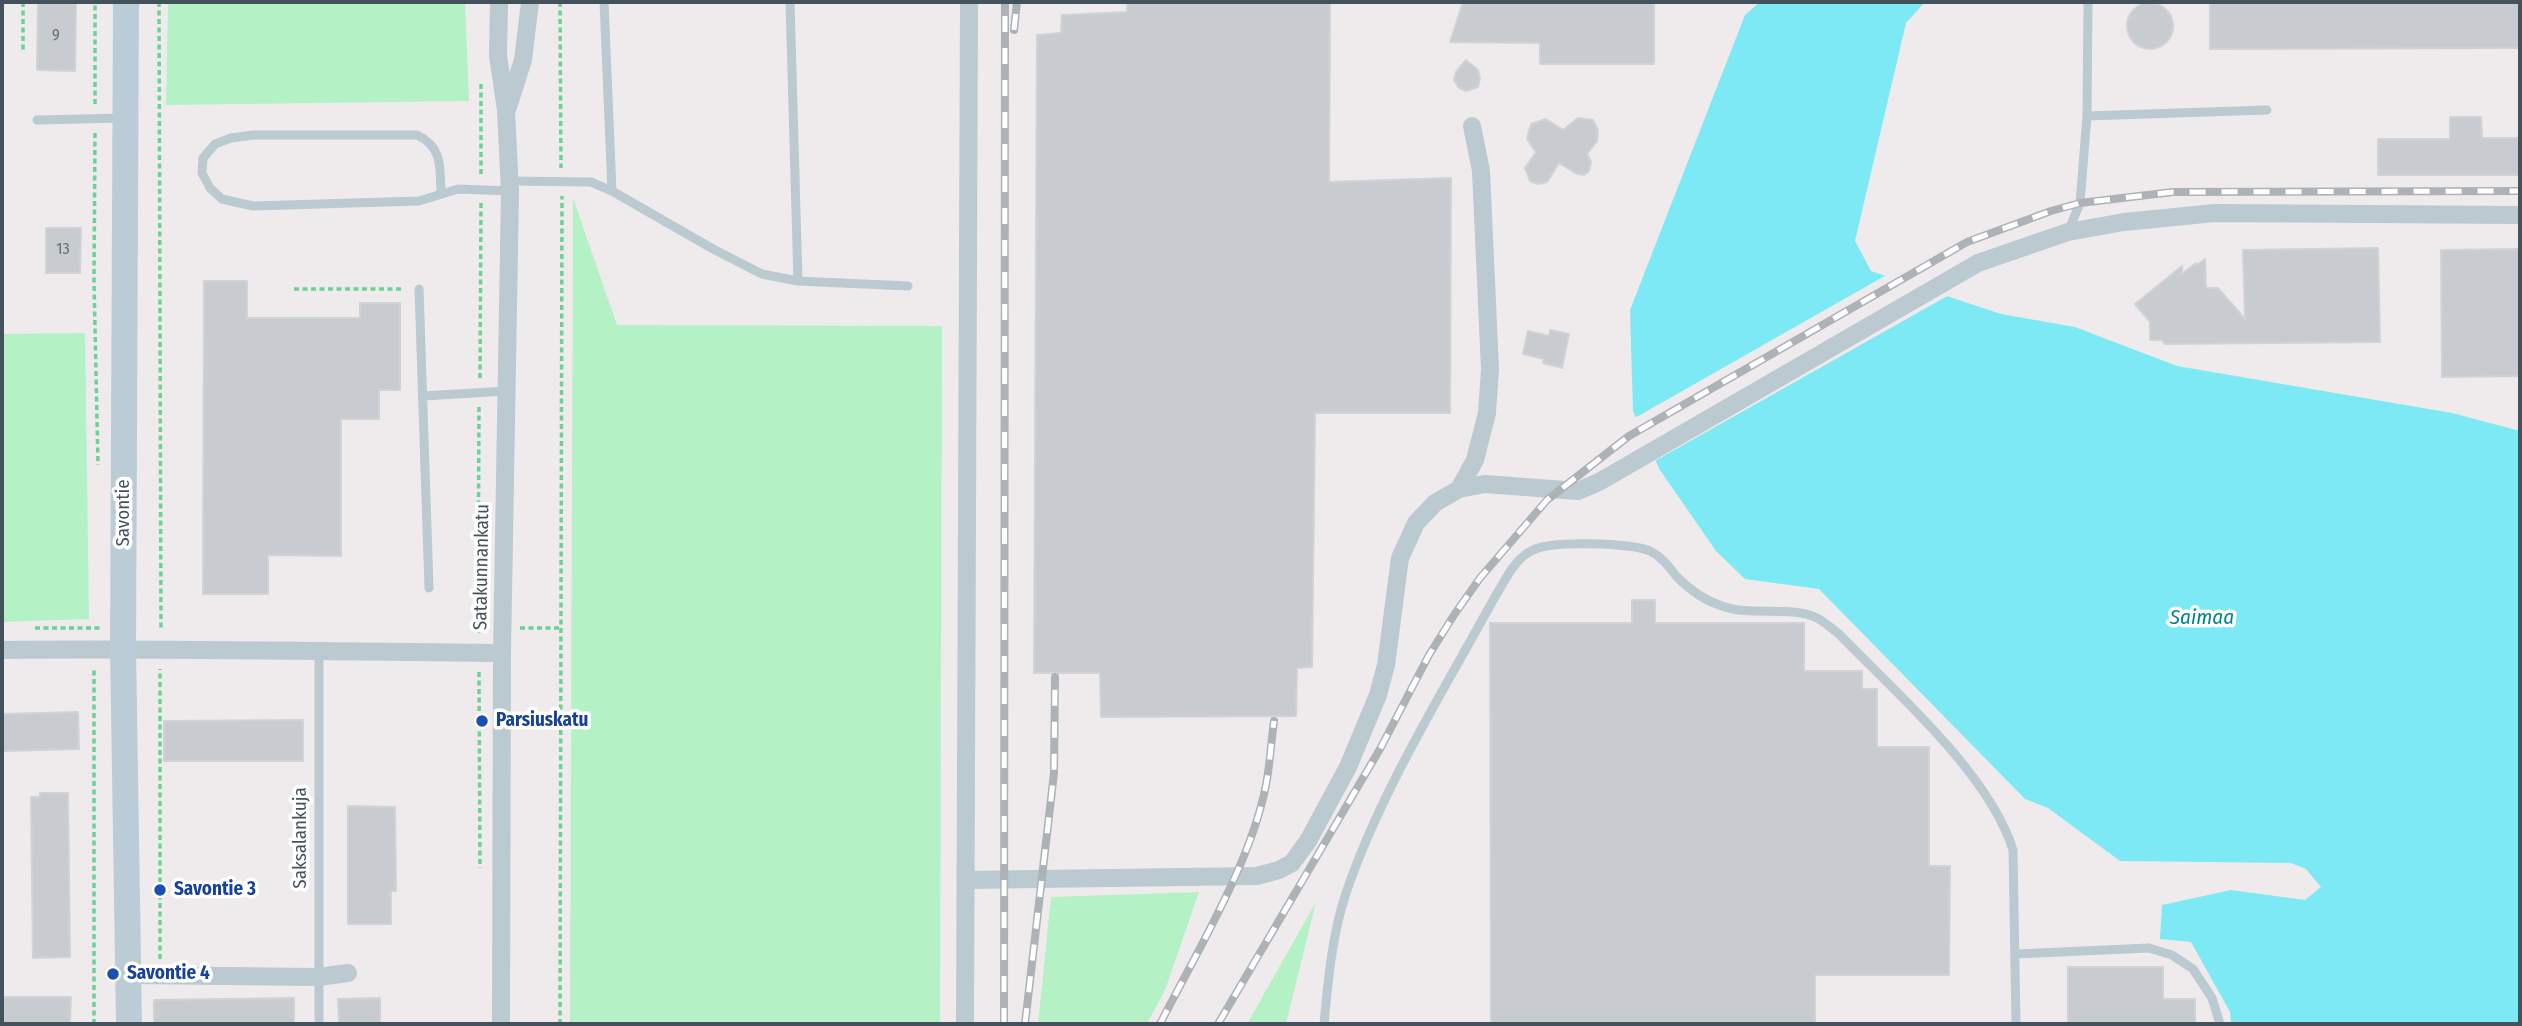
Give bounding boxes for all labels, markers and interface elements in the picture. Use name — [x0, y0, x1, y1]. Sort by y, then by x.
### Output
house number: 9 — [52, 26, 60, 46]
house number: 13 — [56, 240, 70, 260]
street label: Savontie — [113, 479, 135, 547]
street label: Satakunnankatu — [470, 504, 494, 630]
water label: Saimaa — [2170, 605, 2234, 631]
place label: Parsiuskatu — [496, 710, 588, 732]
marker: Parsiuskatu — [474, 713, 490, 729]
street label: Saksalankuja — [290, 787, 312, 889]
place label: Savontie 3 — [174, 879, 256, 901]
marker: Savontie 3 — [152, 882, 168, 898]
place label: Savontie 4 — [127, 963, 210, 985]
marker: Savontie 4 — [105, 966, 121, 982]

